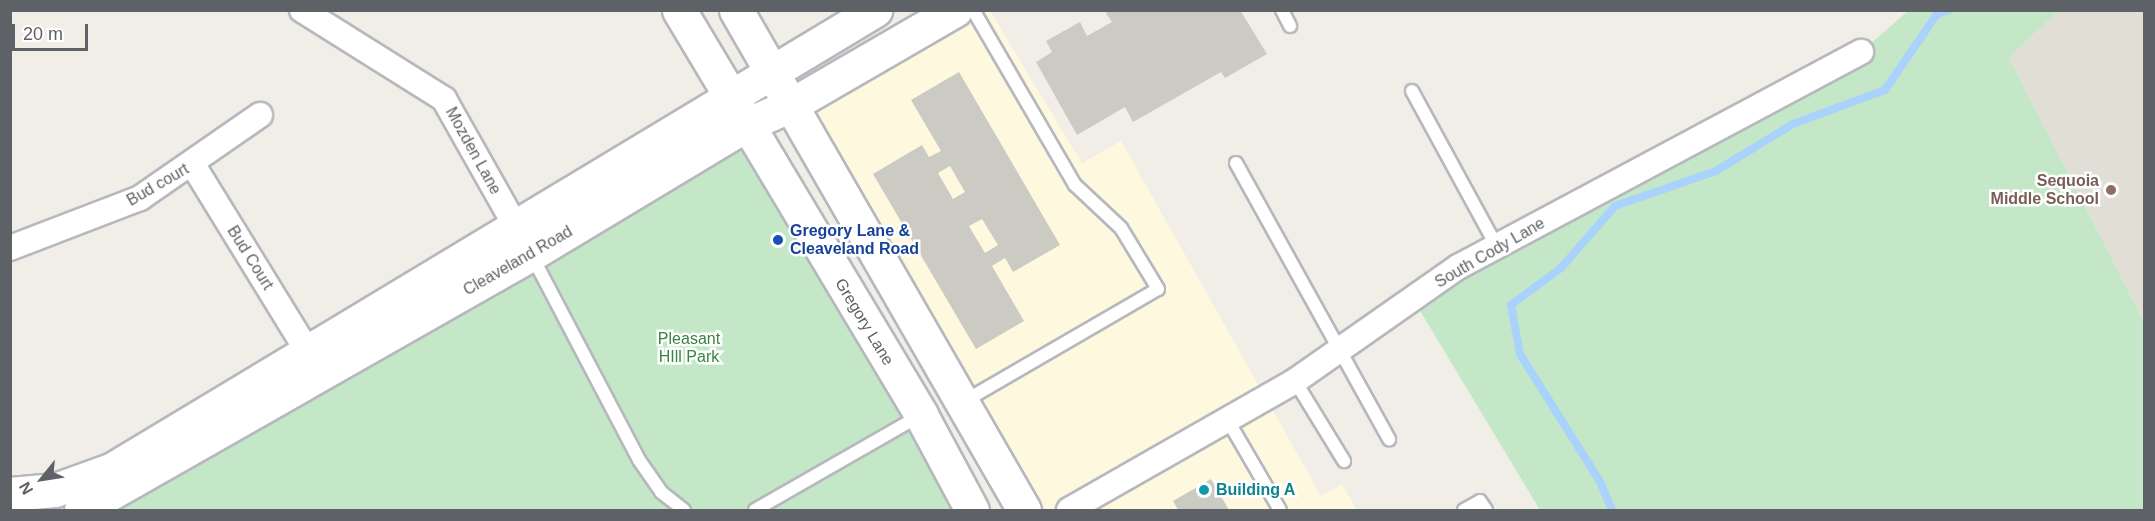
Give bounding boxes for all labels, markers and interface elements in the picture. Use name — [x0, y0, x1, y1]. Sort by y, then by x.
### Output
scale bar — [15, 12, 92, 50]
text: 20 m — [23, 24, 63, 44]
street label: Mozden Lane — [441, 104, 505, 198]
street label: Bud court — [124, 160, 192, 210]
place label: Sequoia Middle School — [1991, 171, 2099, 209]
marker: Sequoia Middle School — [2104, 183, 2118, 197]
street label: South Cody Lane — [1432, 214, 1548, 292]
place label: Gregory Lane & Cleaveland Road — [790, 221, 919, 259]
street label: Bud Court — [223, 222, 277, 294]
street label: Cleaveland Road — [460, 222, 576, 300]
marker: Gregory Lane & Cleaveland Road — [771, 233, 785, 247]
street label: Gregory Lane — [831, 275, 897, 369]
park label: Pleasant HIll Park — [658, 329, 720, 367]
north arrow — [12, 449, 72, 509]
text: N — [16, 479, 36, 498]
place label: Building A — [1216, 480, 1296, 500]
marker: Building A — [1197, 483, 1211, 497]

